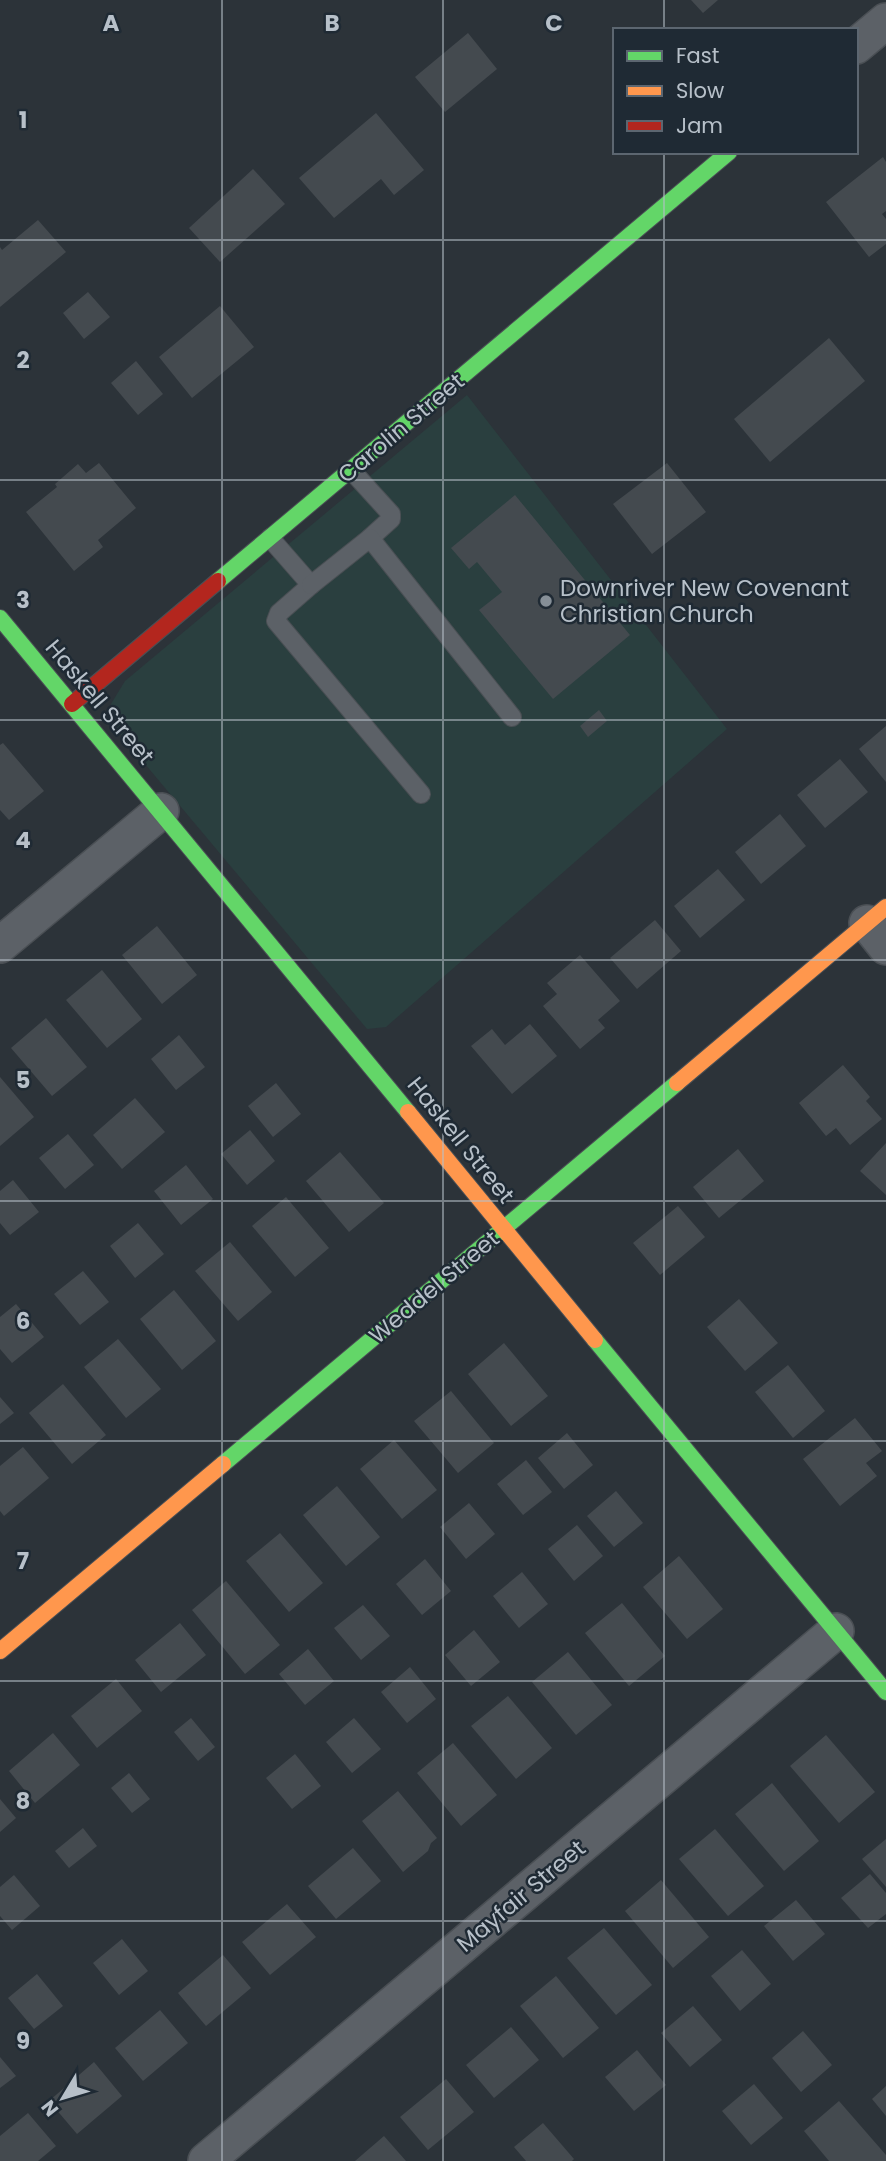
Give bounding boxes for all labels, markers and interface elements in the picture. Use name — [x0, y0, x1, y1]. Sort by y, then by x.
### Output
text: A — [103, 7, 120, 39]
text: B — [324, 7, 340, 39]
text: C — [545, 7, 563, 39]
legend — [613, 28, 858, 154]
text: Fast — [676, 41, 719, 70]
text: Slow — [676, 76, 724, 105]
text: 1 — [19, 104, 27, 136]
text: Jam — [676, 111, 723, 140]
text: 2 — [16, 344, 30, 376]
street label: Carolin Street — [331, 366, 471, 490]
place label: Downriver New Covenant Christian Church — [560, 572, 849, 630]
text: 3 — [16, 584, 30, 616]
marker: Downriver New Covenant Christian Church — [538, 593, 554, 609]
street label: Haskell Street — [38, 633, 162, 771]
text: 4 — [15, 824, 31, 856]
text: 5 — [16, 1064, 30, 1096]
street label: Haskell Street — [400, 1070, 522, 1210]
street label: Weddel Street — [362, 1223, 506, 1351]
text: 6 — [16, 1305, 30, 1337]
text: 7 — [17, 1545, 29, 1577]
text: 8 — [16, 1785, 30, 1817]
street label: Mayfair Street — [450, 1833, 592, 1959]
text: 9 — [16, 2025, 30, 2057]
north arrow — [28, 2063, 98, 2133]
text: N — [35, 2094, 65, 2122]

